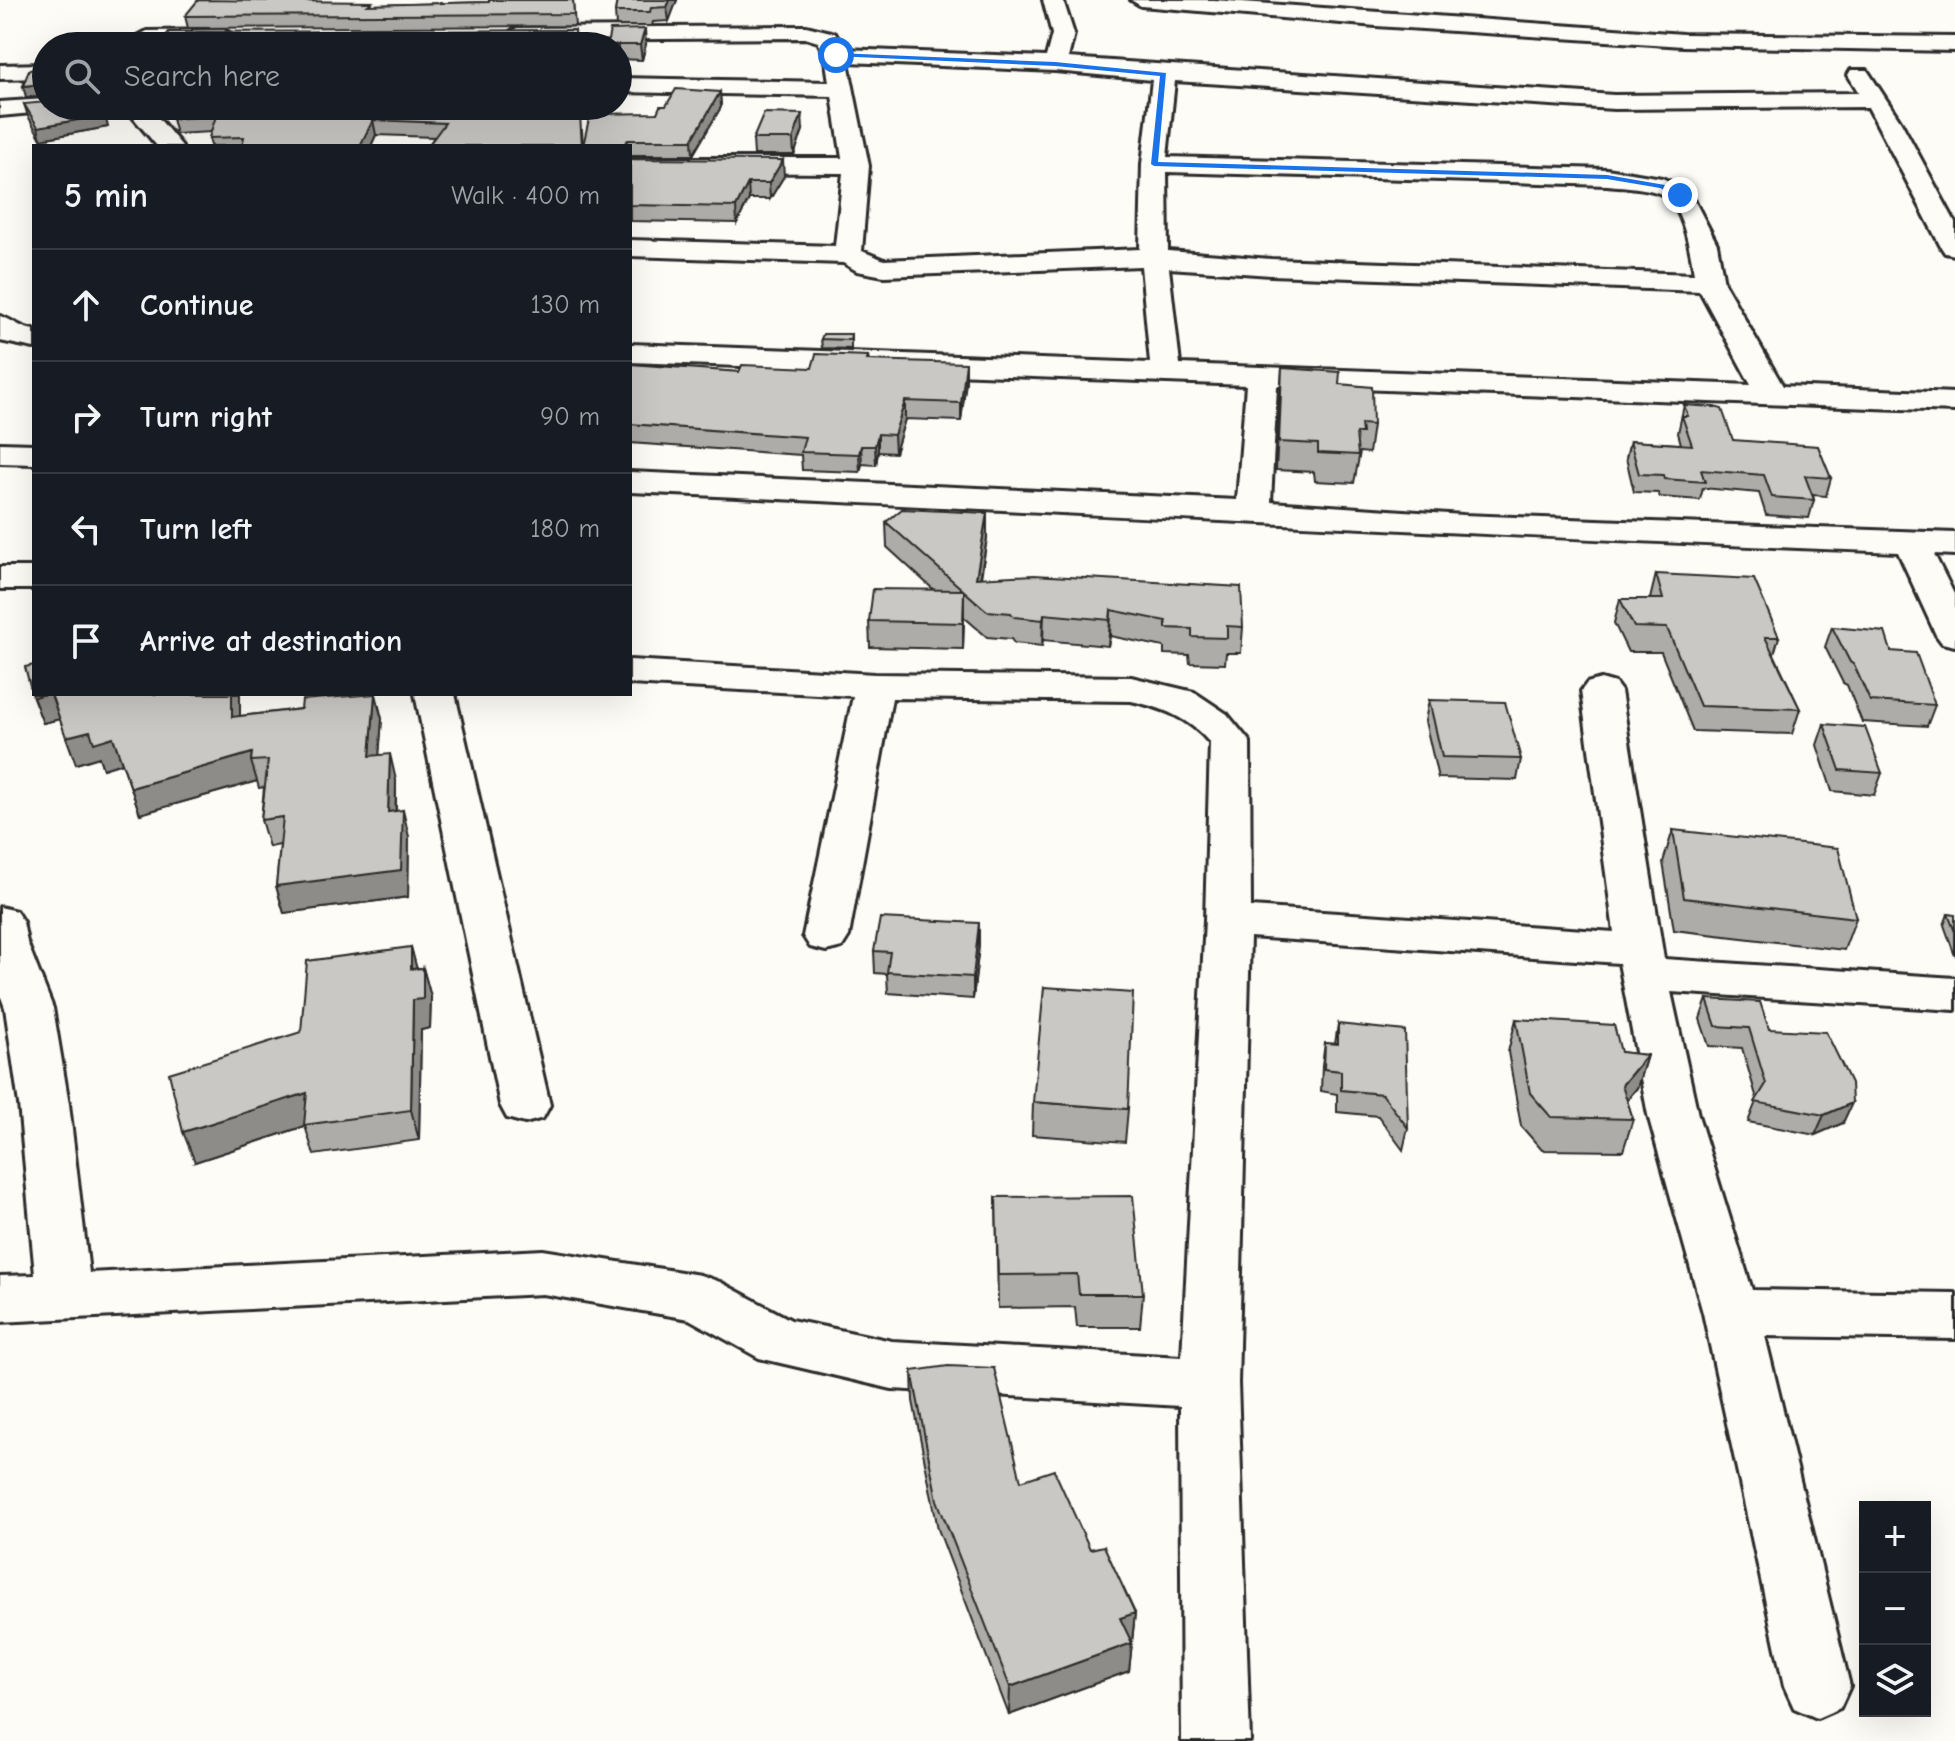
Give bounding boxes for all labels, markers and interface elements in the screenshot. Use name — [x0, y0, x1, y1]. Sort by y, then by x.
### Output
search box — [32, 32, 632, 120]
route start — [818, 37, 854, 73]
icon: search — [60, 54, 104, 98]
text: Search here — [124, 59, 280, 94]
text: 5 min — [64, 176, 148, 216]
route end — [1662, 177, 1698, 213]
text: Walk · 400 m — [451, 181, 600, 211]
icon: ahead — [64, 283, 108, 327]
text: Continue — [140, 288, 254, 323]
text: 130 m — [531, 290, 600, 320]
icon: right — [64, 395, 108, 439]
text: Turn right — [140, 400, 272, 435]
text: 90 m — [540, 402, 600, 432]
icon: left — [64, 507, 108, 551]
text: Turn left — [140, 512, 252, 547]
text: 180 m — [530, 514, 600, 544]
icon: arrive — [64, 619, 108, 663]
text: Arrive at destination — [140, 624, 402, 659]
map controls — [1859, 1501, 1931, 1717]
button: + — [1859, 1501, 1931, 1573]
button: − — [1859, 1573, 1931, 1645]
button: layers — [1859, 1645, 1931, 1717]

